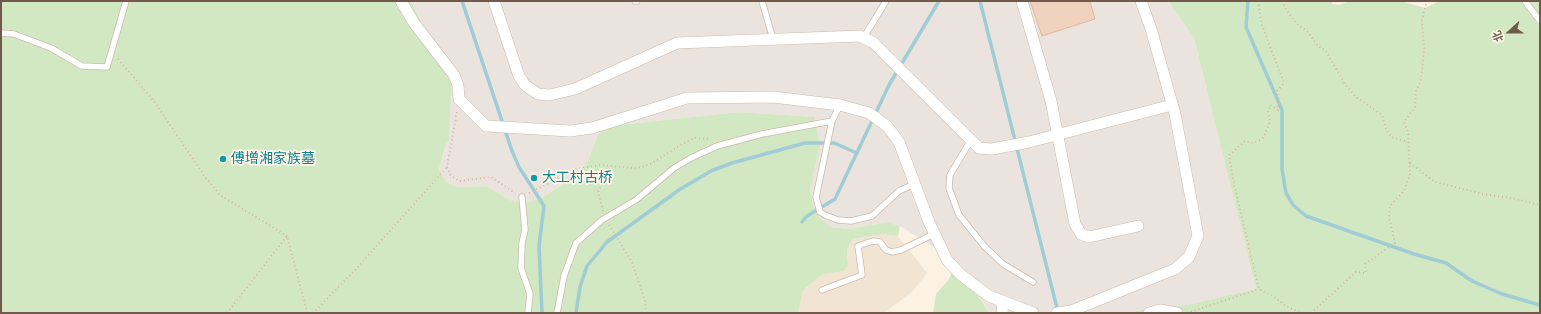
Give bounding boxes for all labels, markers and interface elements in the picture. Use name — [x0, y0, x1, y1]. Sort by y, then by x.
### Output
north arrow — [1489, 12, 1529, 52]
text: 北 — [1489, 29, 1506, 44]
place label: 傅增湘家族墓 — [231, 151, 315, 167]
marker: 傅增湘家族墓 — [218, 154, 228, 164]
place label: 大工村古桥 — [542, 170, 612, 186]
marker: 大工村古桥 — [529, 173, 539, 183]

